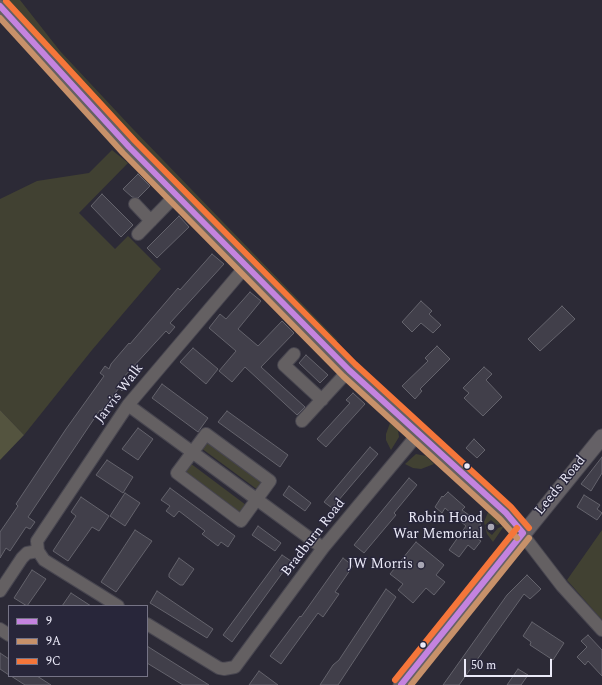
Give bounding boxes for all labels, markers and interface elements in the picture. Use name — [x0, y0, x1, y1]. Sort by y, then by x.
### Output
street label: Jarvis Walk — [92, 361, 148, 427]
street label: Leeds Road — [532, 453, 590, 519]
unlabelled marker — [462, 461, 472, 471]
street label: Bradburn Road — [278, 496, 350, 580]
place label: Robin Hood War Memorial — [393, 511, 483, 544]
marker: Robin Hood War Memorial — [486, 522, 496, 532]
place label: JW Morris — [348, 557, 413, 573]
marker: JW Morris — [416, 560, 426, 570]
legend — [8, 605, 148, 677]
text: 9 — [46, 612, 52, 631]
text: 9A — [46, 632, 61, 651]
unlabelled marker — [418, 640, 428, 650]
scale bar — [466, 651, 554, 677]
text: 9C — [46, 652, 61, 671]
text: 50 m — [471, 656, 496, 675]

